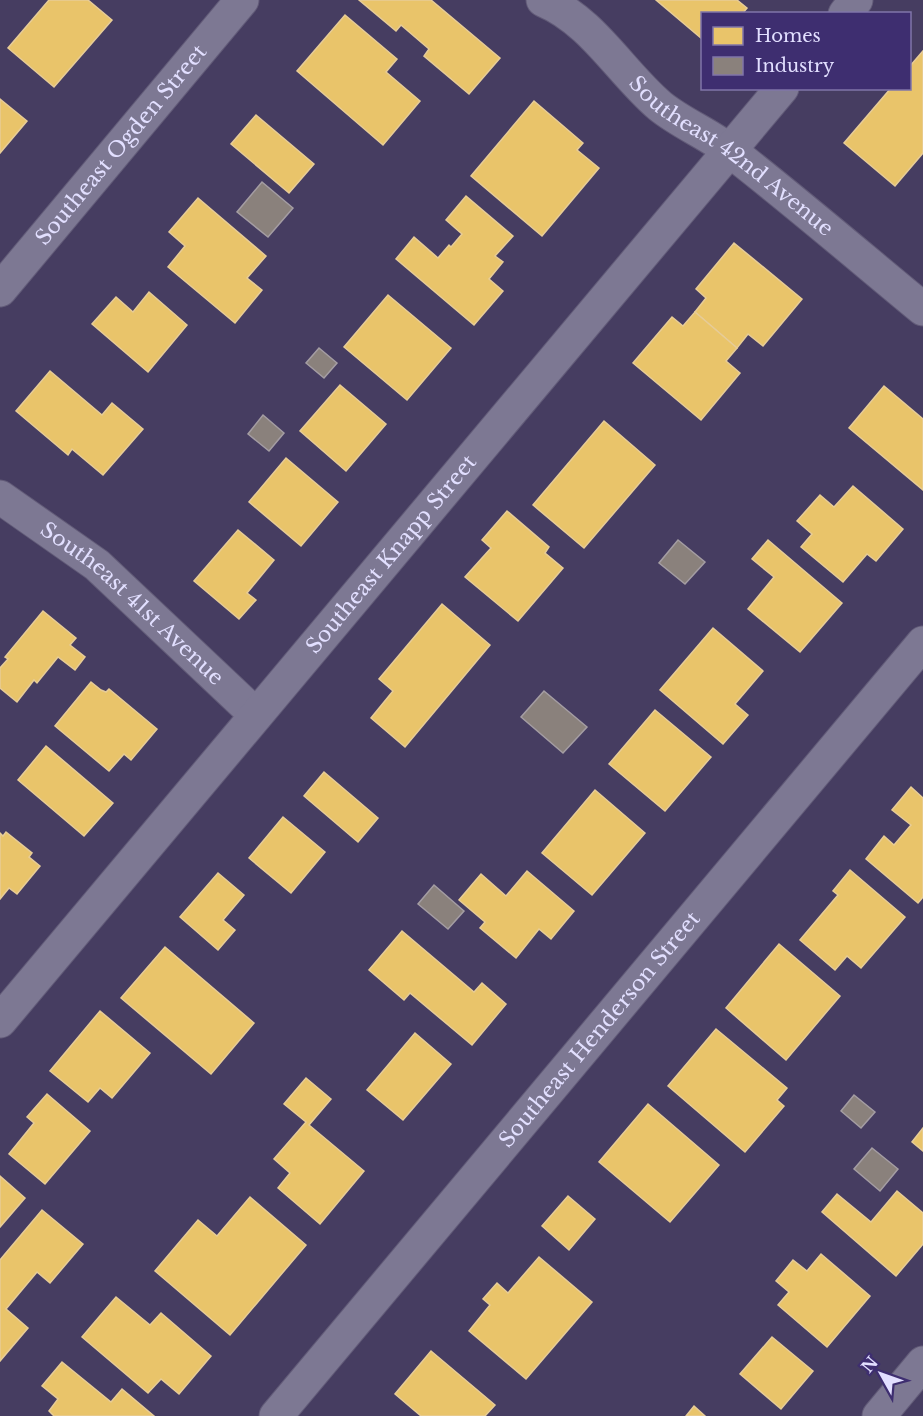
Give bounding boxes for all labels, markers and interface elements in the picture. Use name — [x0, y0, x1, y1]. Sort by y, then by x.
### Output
legend — [701, 12, 911, 90]
text: Homes — [755, 25, 821, 47]
street label: Southeast Ogden Street — [30, 39, 212, 250]
text: Industry — [755, 55, 835, 77]
street label: Southeast 42nd Avenue — [623, 70, 839, 242]
street label: Southeast Knapp Street — [301, 450, 482, 659]
street label: Southeast 41st Avenue — [35, 516, 229, 691]
street label: Southeast Henderson Street — [493, 906, 706, 1153]
north arrow — [851, 1344, 911, 1404]
text: N — [857, 1352, 882, 1377]

